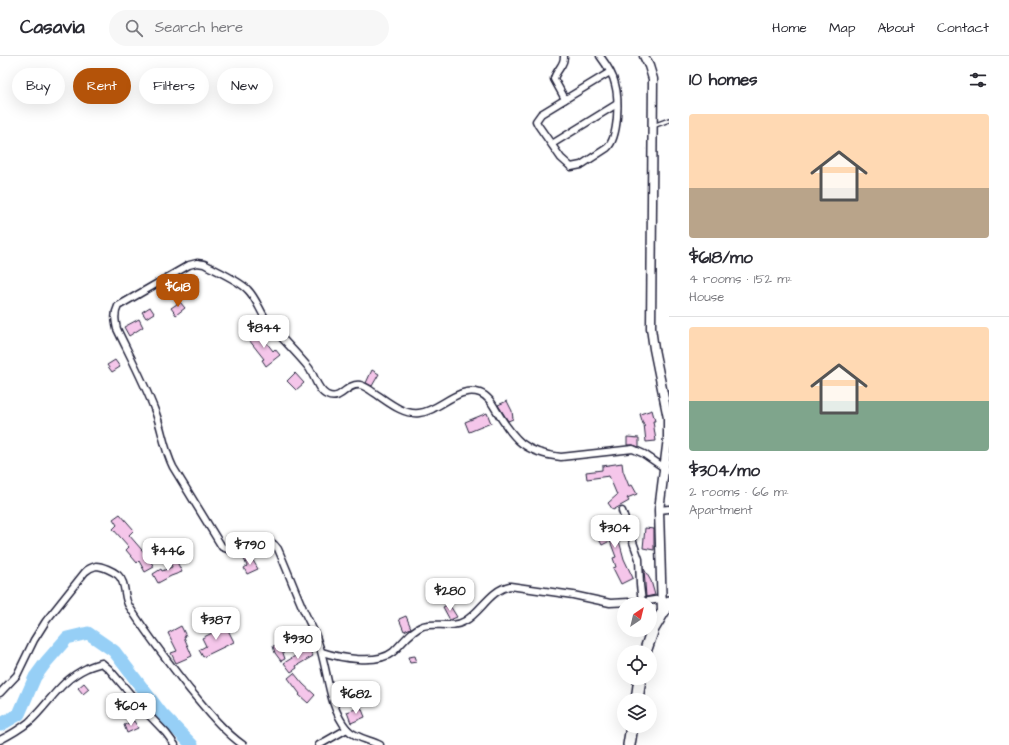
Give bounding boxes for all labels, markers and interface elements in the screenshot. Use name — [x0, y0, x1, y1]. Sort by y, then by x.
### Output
search box — [109, 10, 389, 46]
text: Casavia — [20, 14, 85, 41]
icon: search — [123, 17, 145, 39]
text: Search here — [155, 17, 243, 38]
text: Home — [772, 18, 807, 38]
text: Map — [829, 18, 855, 38]
text: About — [877, 18, 915, 38]
text: Contact — [937, 18, 989, 38]
chip: Buy — [12, 68, 65, 104]
chip: Rent — [73, 68, 131, 104]
chip: Filters — [139, 68, 209, 104]
chip: New — [217, 68, 273, 104]
text: 10 homes — [689, 68, 758, 92]
icon: filters — [967, 69, 989, 91]
icon: home — [803, 140, 875, 212]
text: $618/mo — [689, 246, 753, 270]
text: 4 rooms · 152 m² — [689, 270, 792, 288]
pin: $618 — [154, 274, 202, 308]
text: $618 — [165, 278, 191, 296]
text: House — [689, 288, 724, 306]
pin: $844 — [240, 315, 288, 349]
text: $844 — [247, 319, 281, 337]
icon: home — [803, 353, 875, 425]
text: $304/mo — [689, 459, 760, 483]
text: 2 rooms · 66 m² — [689, 483, 789, 501]
text: Apartment — [689, 501, 753, 519]
pin: $304 — [591, 515, 639, 549]
text: $304 — [600, 519, 630, 537]
pin: $790 — [226, 532, 274, 566]
text: $790 — [235, 536, 265, 554]
pin: $446 — [144, 538, 192, 572]
text: $446 — [151, 542, 185, 560]
pin: $280 — [426, 578, 474, 612]
text: $280 — [434, 582, 466, 600]
north arrow — [617, 597, 657, 637]
map controls — [617, 597, 657, 733]
pin: $387 — [192, 607, 240, 641]
text: $387 — [201, 611, 231, 629]
pin: $930 — [274, 626, 322, 660]
text: $930 — [283, 630, 313, 648]
button: locate — [617, 645, 657, 685]
pin: $682 — [332, 681, 380, 715]
text: $682 — [340, 685, 372, 703]
pin: $604 — [107, 693, 155, 727]
button: layers — [617, 693, 657, 733]
text: $604 — [115, 697, 147, 715]

